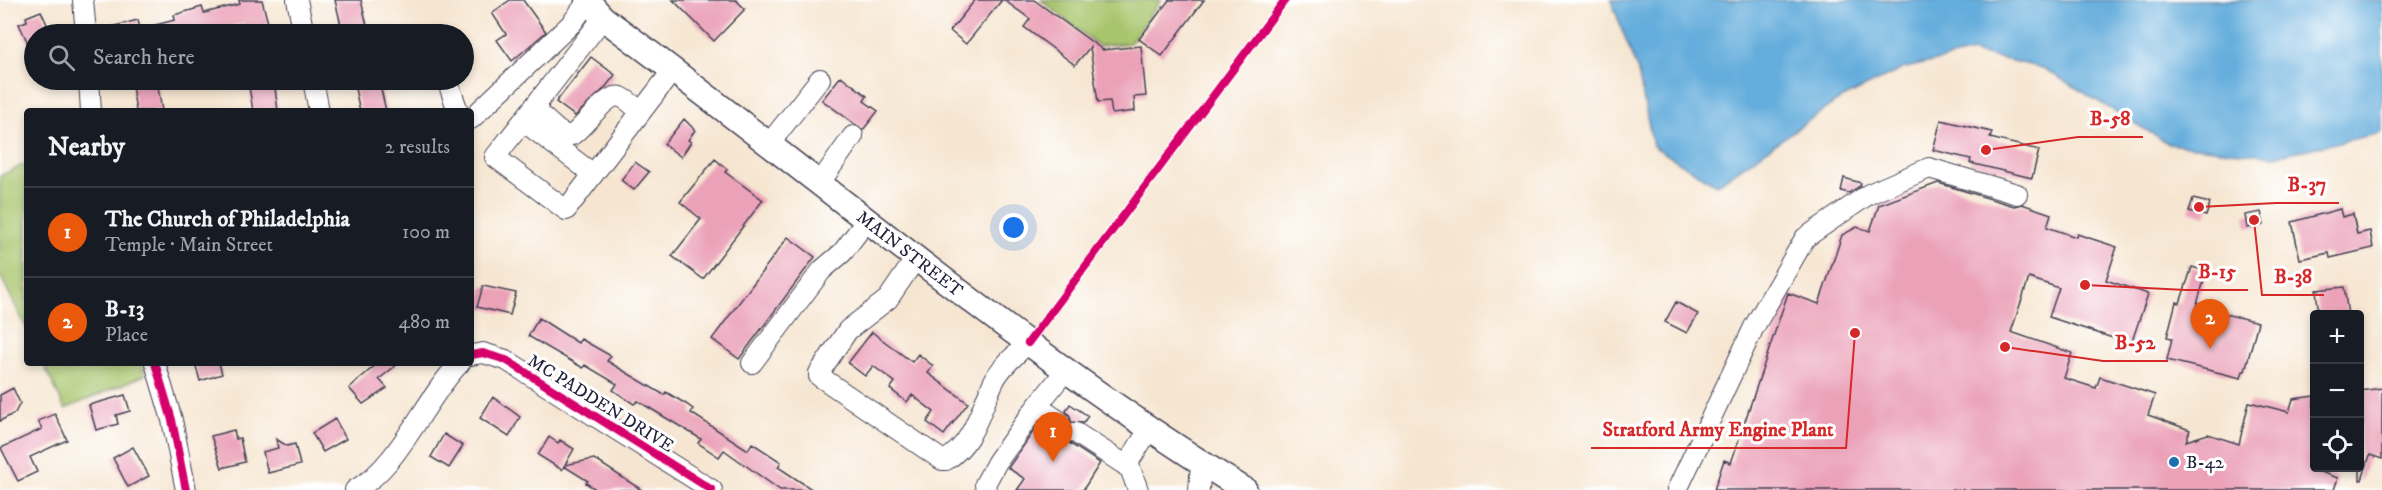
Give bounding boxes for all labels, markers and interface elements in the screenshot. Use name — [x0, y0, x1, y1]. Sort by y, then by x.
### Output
search box — [24, 24, 474, 90]
icon: search — [45, 41, 78, 74]
text: Search here — [93, 44, 195, 71]
callout: B-58 — [2078, 99, 2143, 137]
text: B-58 — [2090, 107, 2130, 132]
text: Nearby — [48, 131, 125, 164]
text: 2 results — [385, 135, 450, 160]
callout: B-37 — [2276, 165, 2339, 203]
text: B-37 — [2288, 173, 2326, 198]
text: The Church of Philadelphia — [105, 206, 350, 233]
street label: MAIN STREET — [852, 206, 967, 302]
your location — [999, 213, 1028, 242]
text: 1 — [64, 220, 71, 245]
text: 100 m — [402, 220, 450, 245]
text: Temple · Main Street — [105, 233, 273, 258]
callout: B-15 — [2186, 252, 2248, 290]
callout: B-38 — [2262, 257, 2324, 295]
text: B-15 — [2198, 260, 2236, 285]
text: B-38 — [2274, 265, 2312, 290]
text: B-13 — [105, 296, 144, 323]
pin: 2 — [2190, 300, 2230, 349]
text: 2 — [63, 310, 72, 335]
text: 480 m — [398, 310, 450, 335]
map controls — [2310, 310, 2364, 472]
button: + — [2310, 310, 2364, 364]
text: Place — [105, 323, 148, 348]
callout: B-52 — [2103, 323, 2168, 361]
text: B-52 — [2115, 331, 2156, 356]
street label: MC PADDEN DRIVE — [523, 350, 678, 458]
button: − — [2310, 364, 2364, 418]
callout: Stratford Army Engine Plant — [1591, 410, 1846, 448]
pin: 1 — [1034, 412, 1072, 462]
text: Stratford Army Engine Plant — [1603, 418, 1834, 443]
button: locate — [2310, 418, 2364, 472]
place label: B-42 — [2186, 452, 2224, 474]
marker: B-42 — [2167, 455, 2181, 469]

